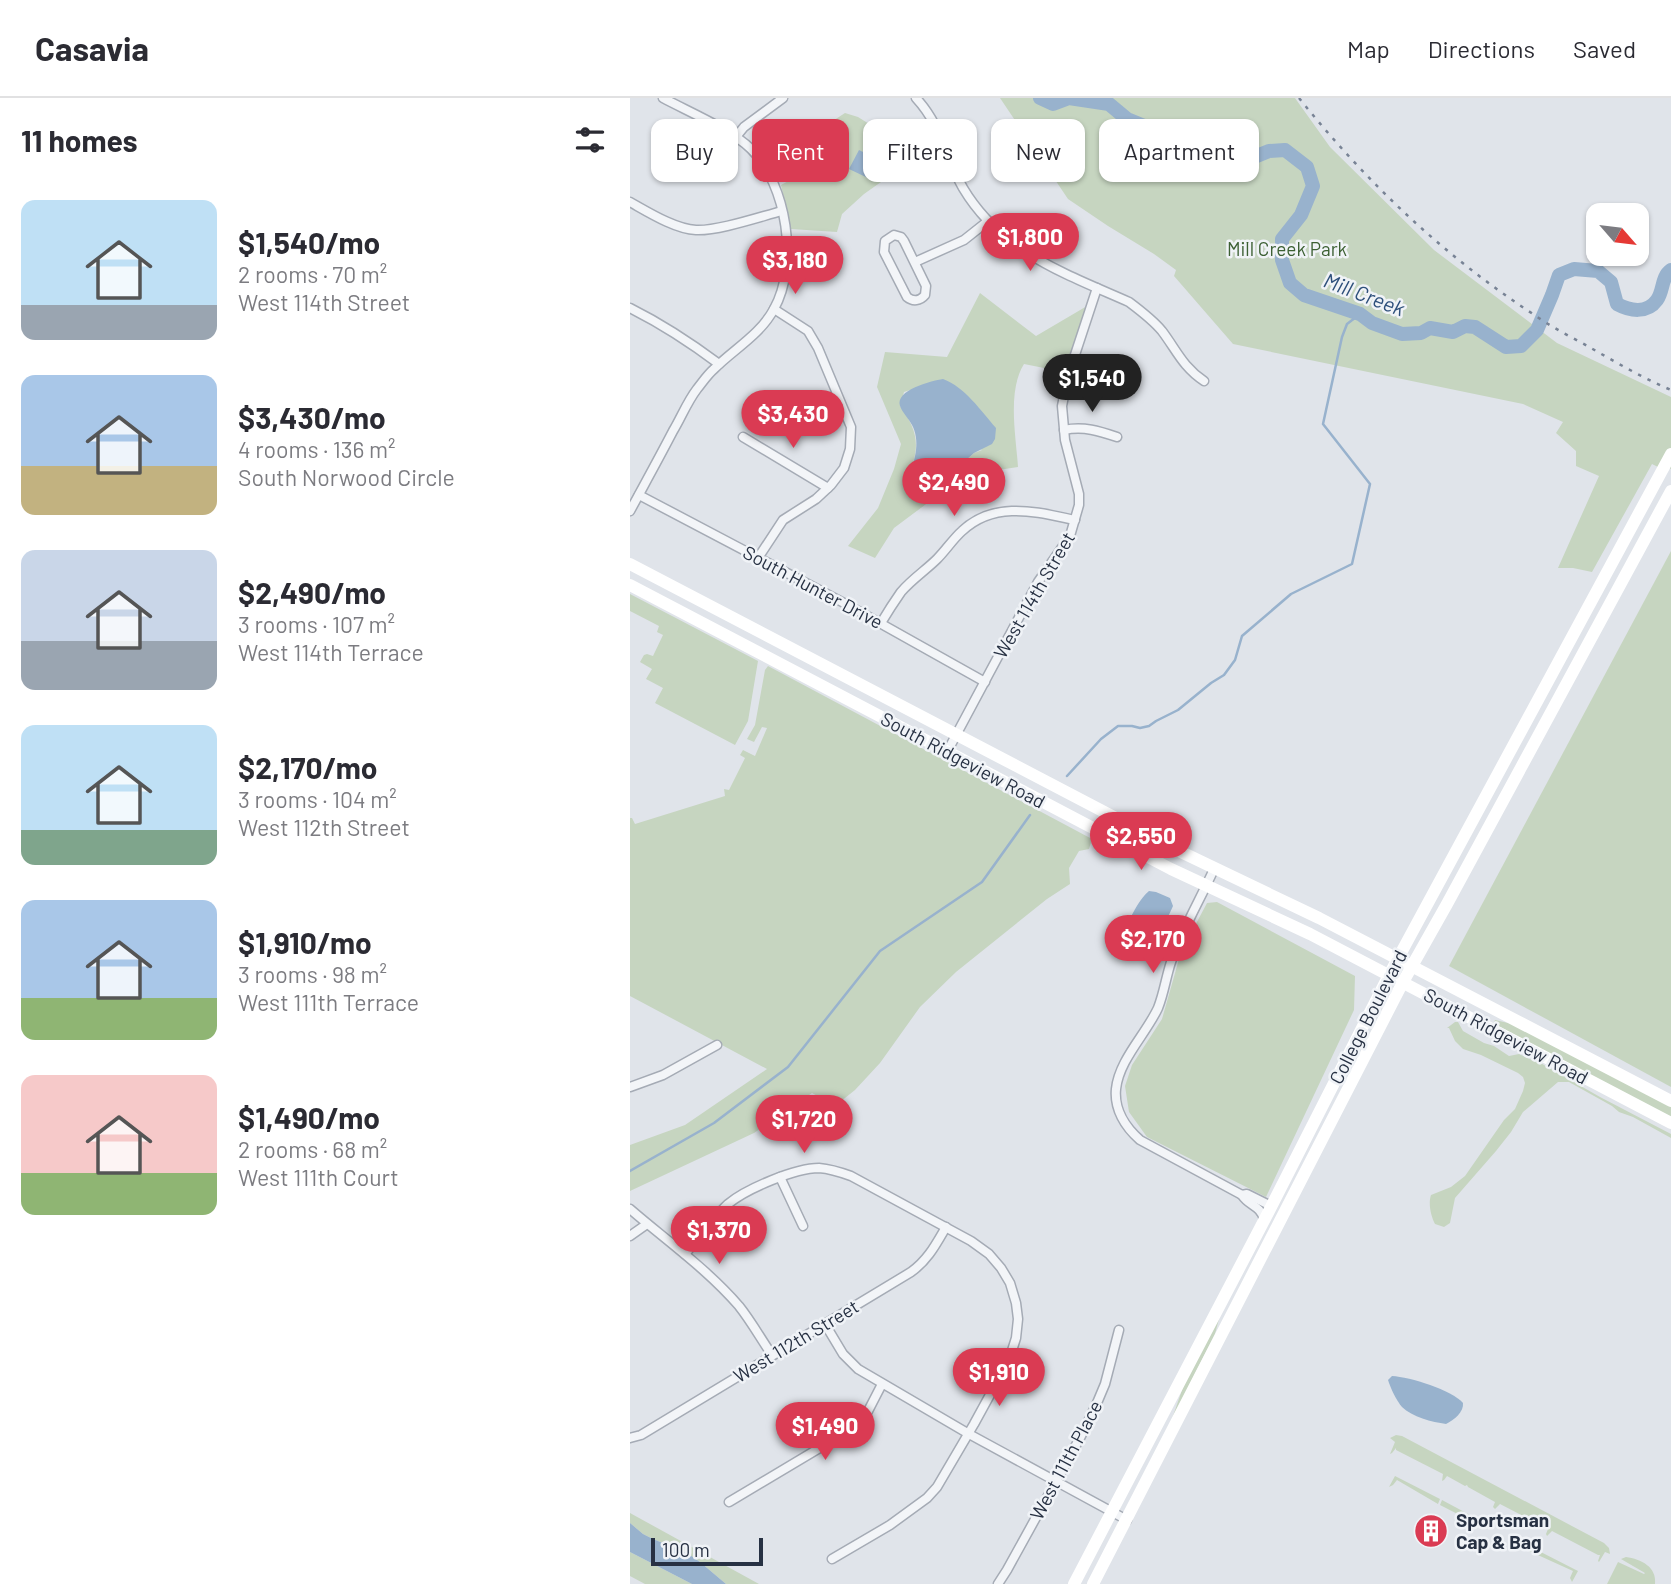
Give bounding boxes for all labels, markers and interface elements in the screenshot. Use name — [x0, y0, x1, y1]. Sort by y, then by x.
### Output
text: Casavia — [35, 28, 149, 68]
text: Map — [1347, 34, 1390, 63]
text: Directions — [1428, 34, 1535, 63]
text: Saved — [1573, 34, 1636, 63]
chip: Buy — [651, 119, 738, 182]
chip: Rent — [752, 119, 849, 182]
chip: Filters — [863, 119, 977, 182]
chip: New — [991, 119, 1085, 182]
chip: Apartment — [1099, 119, 1259, 182]
icon: filters — [571, 121, 609, 159]
text: 11 homes — [21, 122, 138, 158]
north arrow — [1586, 203, 1648, 266]
map controls — [1586, 203, 1649, 266]
pin: $1,800 — [973, 214, 1087, 273]
text: $1,800 — [997, 222, 1063, 250]
text: $1,540/mo — [238, 224, 380, 260]
icon: home — [77, 228, 161, 312]
pin: $3,180 — [738, 236, 852, 296]
park label: Mill Creek Park — [1227, 237, 1347, 260]
text: $3,180 — [762, 245, 828, 273]
text: 2 rooms · 70 m² — [238, 260, 387, 288]
water label: Mill Creek — [1320, 267, 1409, 321]
text: West 114th Street — [238, 288, 410, 316]
pin: $1,540 — [1035, 354, 1149, 414]
text: $1,540 — [1059, 363, 1125, 391]
pin: $3,430 — [736, 390, 850, 450]
text: $3,430/mo — [238, 399, 386, 435]
text: $3,430 — [757, 399, 829, 427]
icon: home — [77, 403, 161, 487]
text: 4 rooms · 136 m² — [238, 435, 396, 463]
pin: $2,490 — [897, 458, 1011, 518]
text: South Norwood Circle — [238, 463, 455, 491]
text: $2,490 — [918, 467, 990, 495]
street label: West 114th Street — [988, 527, 1079, 662]
street label: South Hunter Drive — [739, 540, 887, 633]
text: $2,490/mo — [238, 574, 386, 610]
icon: home — [77, 578, 161, 662]
text: 3 rooms · 107 m² — [238, 610, 395, 638]
text: West 114th Terrace — [238, 638, 424, 666]
street label: South Ridgeview Road — [877, 707, 1049, 813]
text: $2,170/mo — [238, 749, 378, 785]
icon: home — [77, 753, 161, 837]
text: 3 rooms · 104 m² — [238, 785, 397, 813]
pin: $2,550 — [1084, 812, 1198, 872]
text: West 112th Street — [238, 813, 410, 841]
text: $2,550 — [1106, 821, 1176, 849]
pin: $2,170 — [1096, 916, 1210, 975]
text: $1,910/mo — [238, 924, 372, 960]
text: $2,170 — [1121, 924, 1185, 952]
icon: home — [77, 928, 161, 1012]
street label: College Boulevard — [1324, 946, 1411, 1088]
text: 3 rooms · 98 m² — [238, 960, 387, 988]
street label: South Ridgeview Road — [1420, 983, 1592, 1089]
text: West 111th Terrace — [238, 988, 419, 1016]
pin: $1,720 — [747, 1096, 861, 1155]
text: $1,490/mo — [238, 1099, 380, 1135]
icon: home — [77, 1103, 161, 1187]
text: $1,720 — [772, 1104, 836, 1132]
text: 2 rooms · 68 m² — [238, 1135, 387, 1163]
text: West 111th Court — [238, 1163, 399, 1191]
pin: $1,370 — [662, 1206, 776, 1266]
text: $1,370 — [687, 1215, 751, 1243]
street label: West 112th Street — [729, 1294, 862, 1387]
pin: $1,910 — [942, 1348, 1056, 1408]
text: $1,910 — [969, 1357, 1029, 1385]
street label: West 111th Place — [1024, 1396, 1107, 1523]
pin: $1,490 — [768, 1402, 882, 1462]
text: $1,490 — [792, 1411, 858, 1439]
place label: Sportsman Cap & Bag — [1456, 1508, 1549, 1553]
building icon: Sportsman Cap & Bag — [1412, 1512, 1450, 1550]
scale bar — [651, 1535, 763, 1567]
text: 100 m — [662, 1538, 710, 1561]

